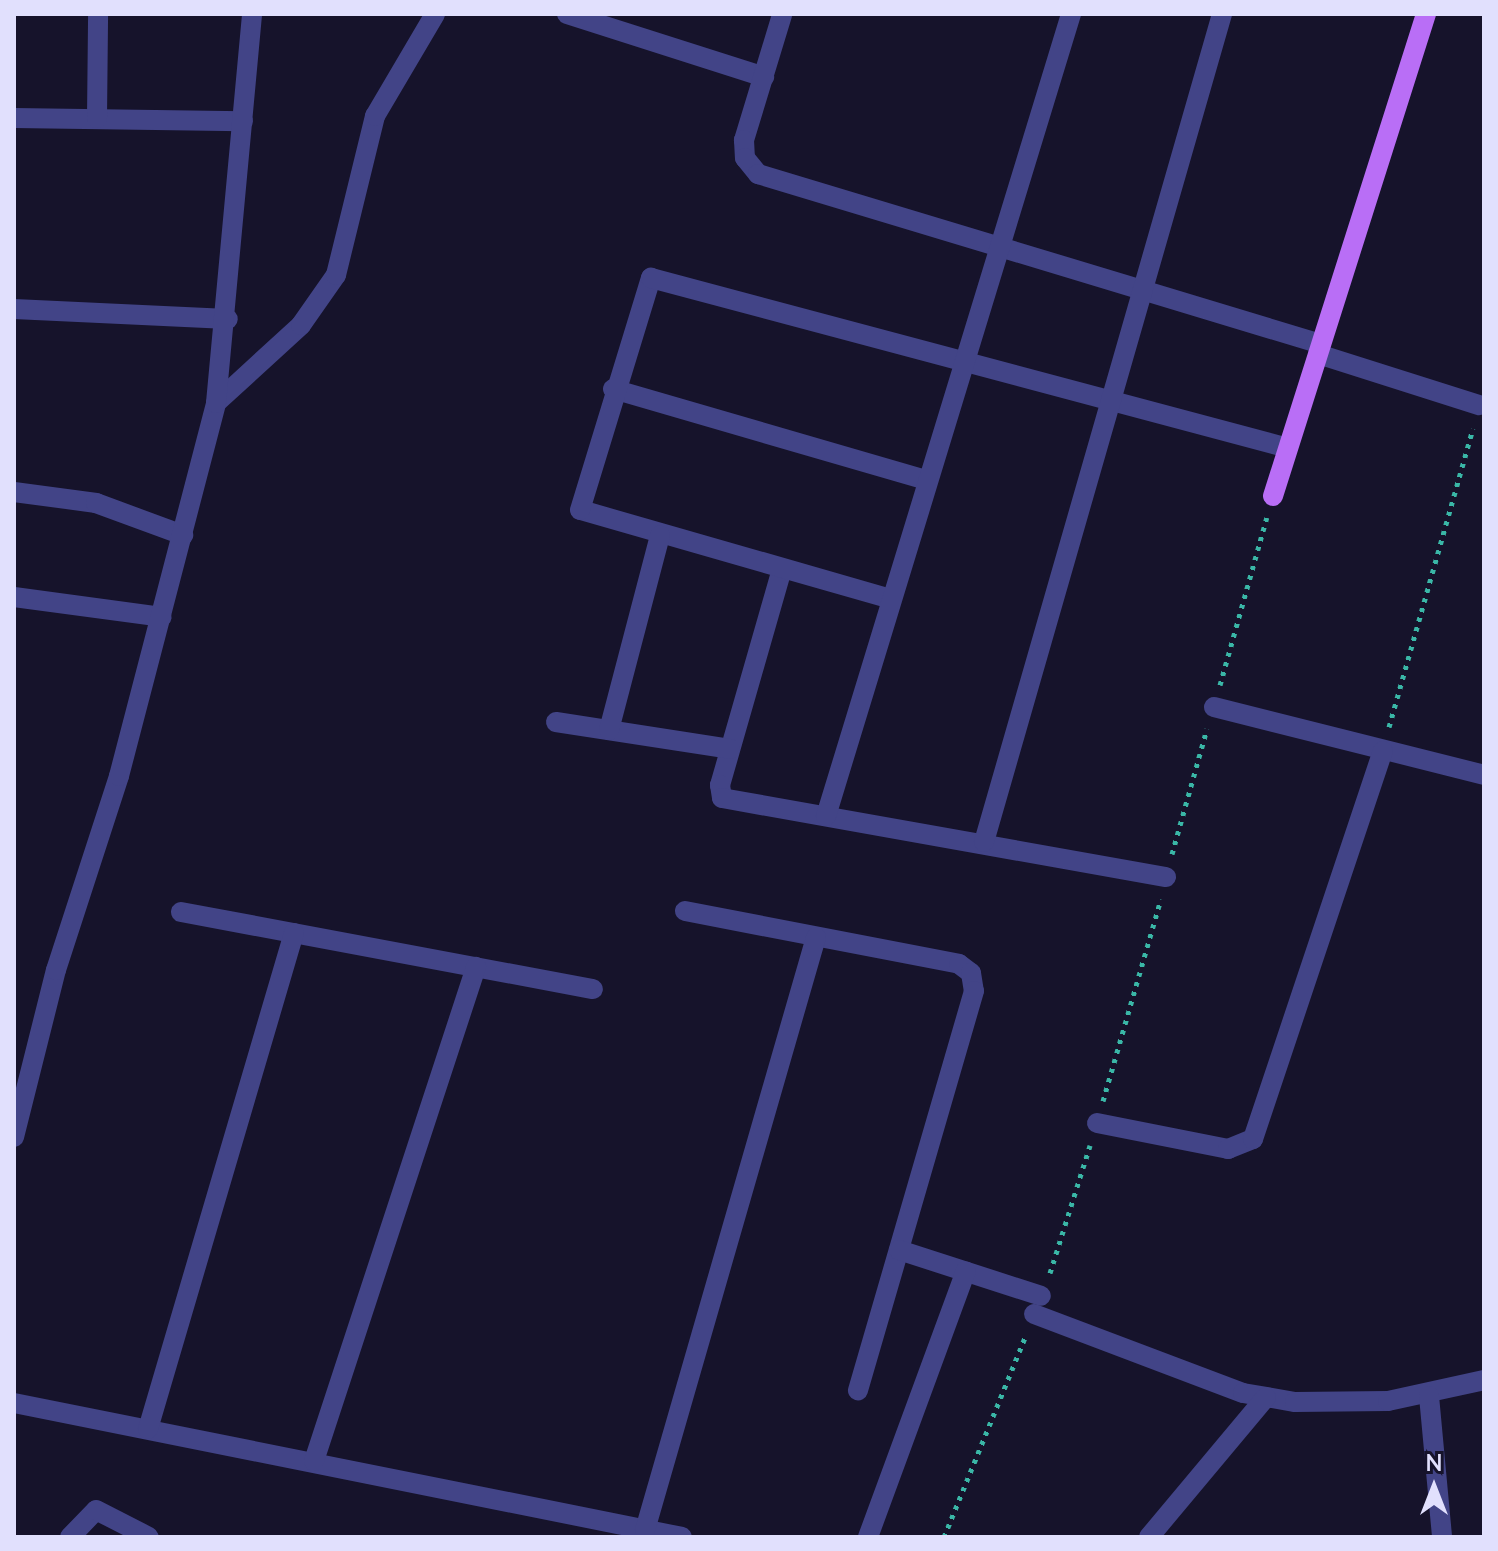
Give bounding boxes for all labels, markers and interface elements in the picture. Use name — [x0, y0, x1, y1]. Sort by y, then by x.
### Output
north arrow — [1394, 1447, 1474, 1527]
text: N — [1426, 1449, 1442, 1476]

